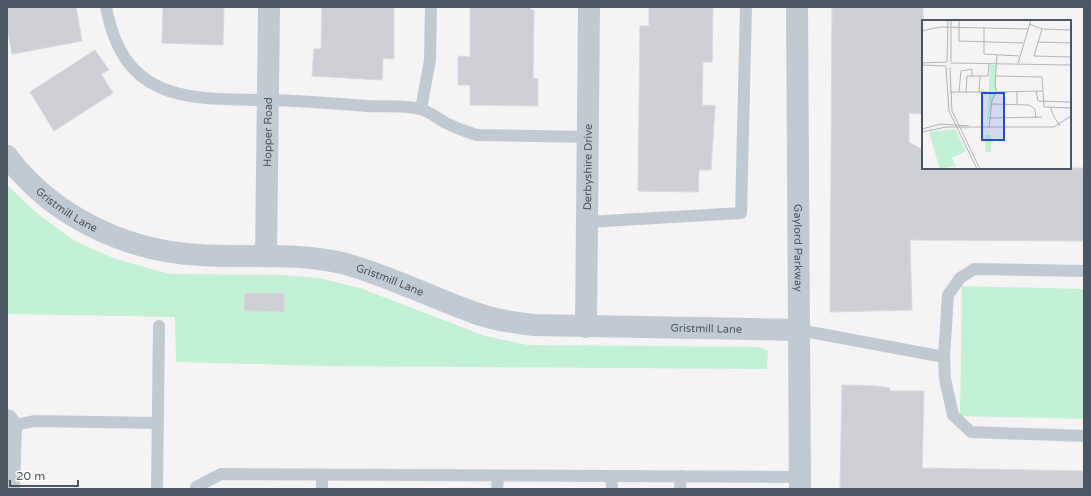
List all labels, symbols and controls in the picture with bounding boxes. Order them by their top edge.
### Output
inset map [922,20,1071,169]
street label: Hopper Road [261,97,274,167]
street label: Derbyshire Drive [581,124,594,210]
street label: Gristmill Lane [33,184,100,235]
street label: Gaylord Parkway [792,204,805,292]
street label: Gristmill Lane [354,261,426,298]
street label: Gristmill Lane [670,321,742,335]
scale bar [10,462,78,488]
text: 20 m [16,469,45,483]

